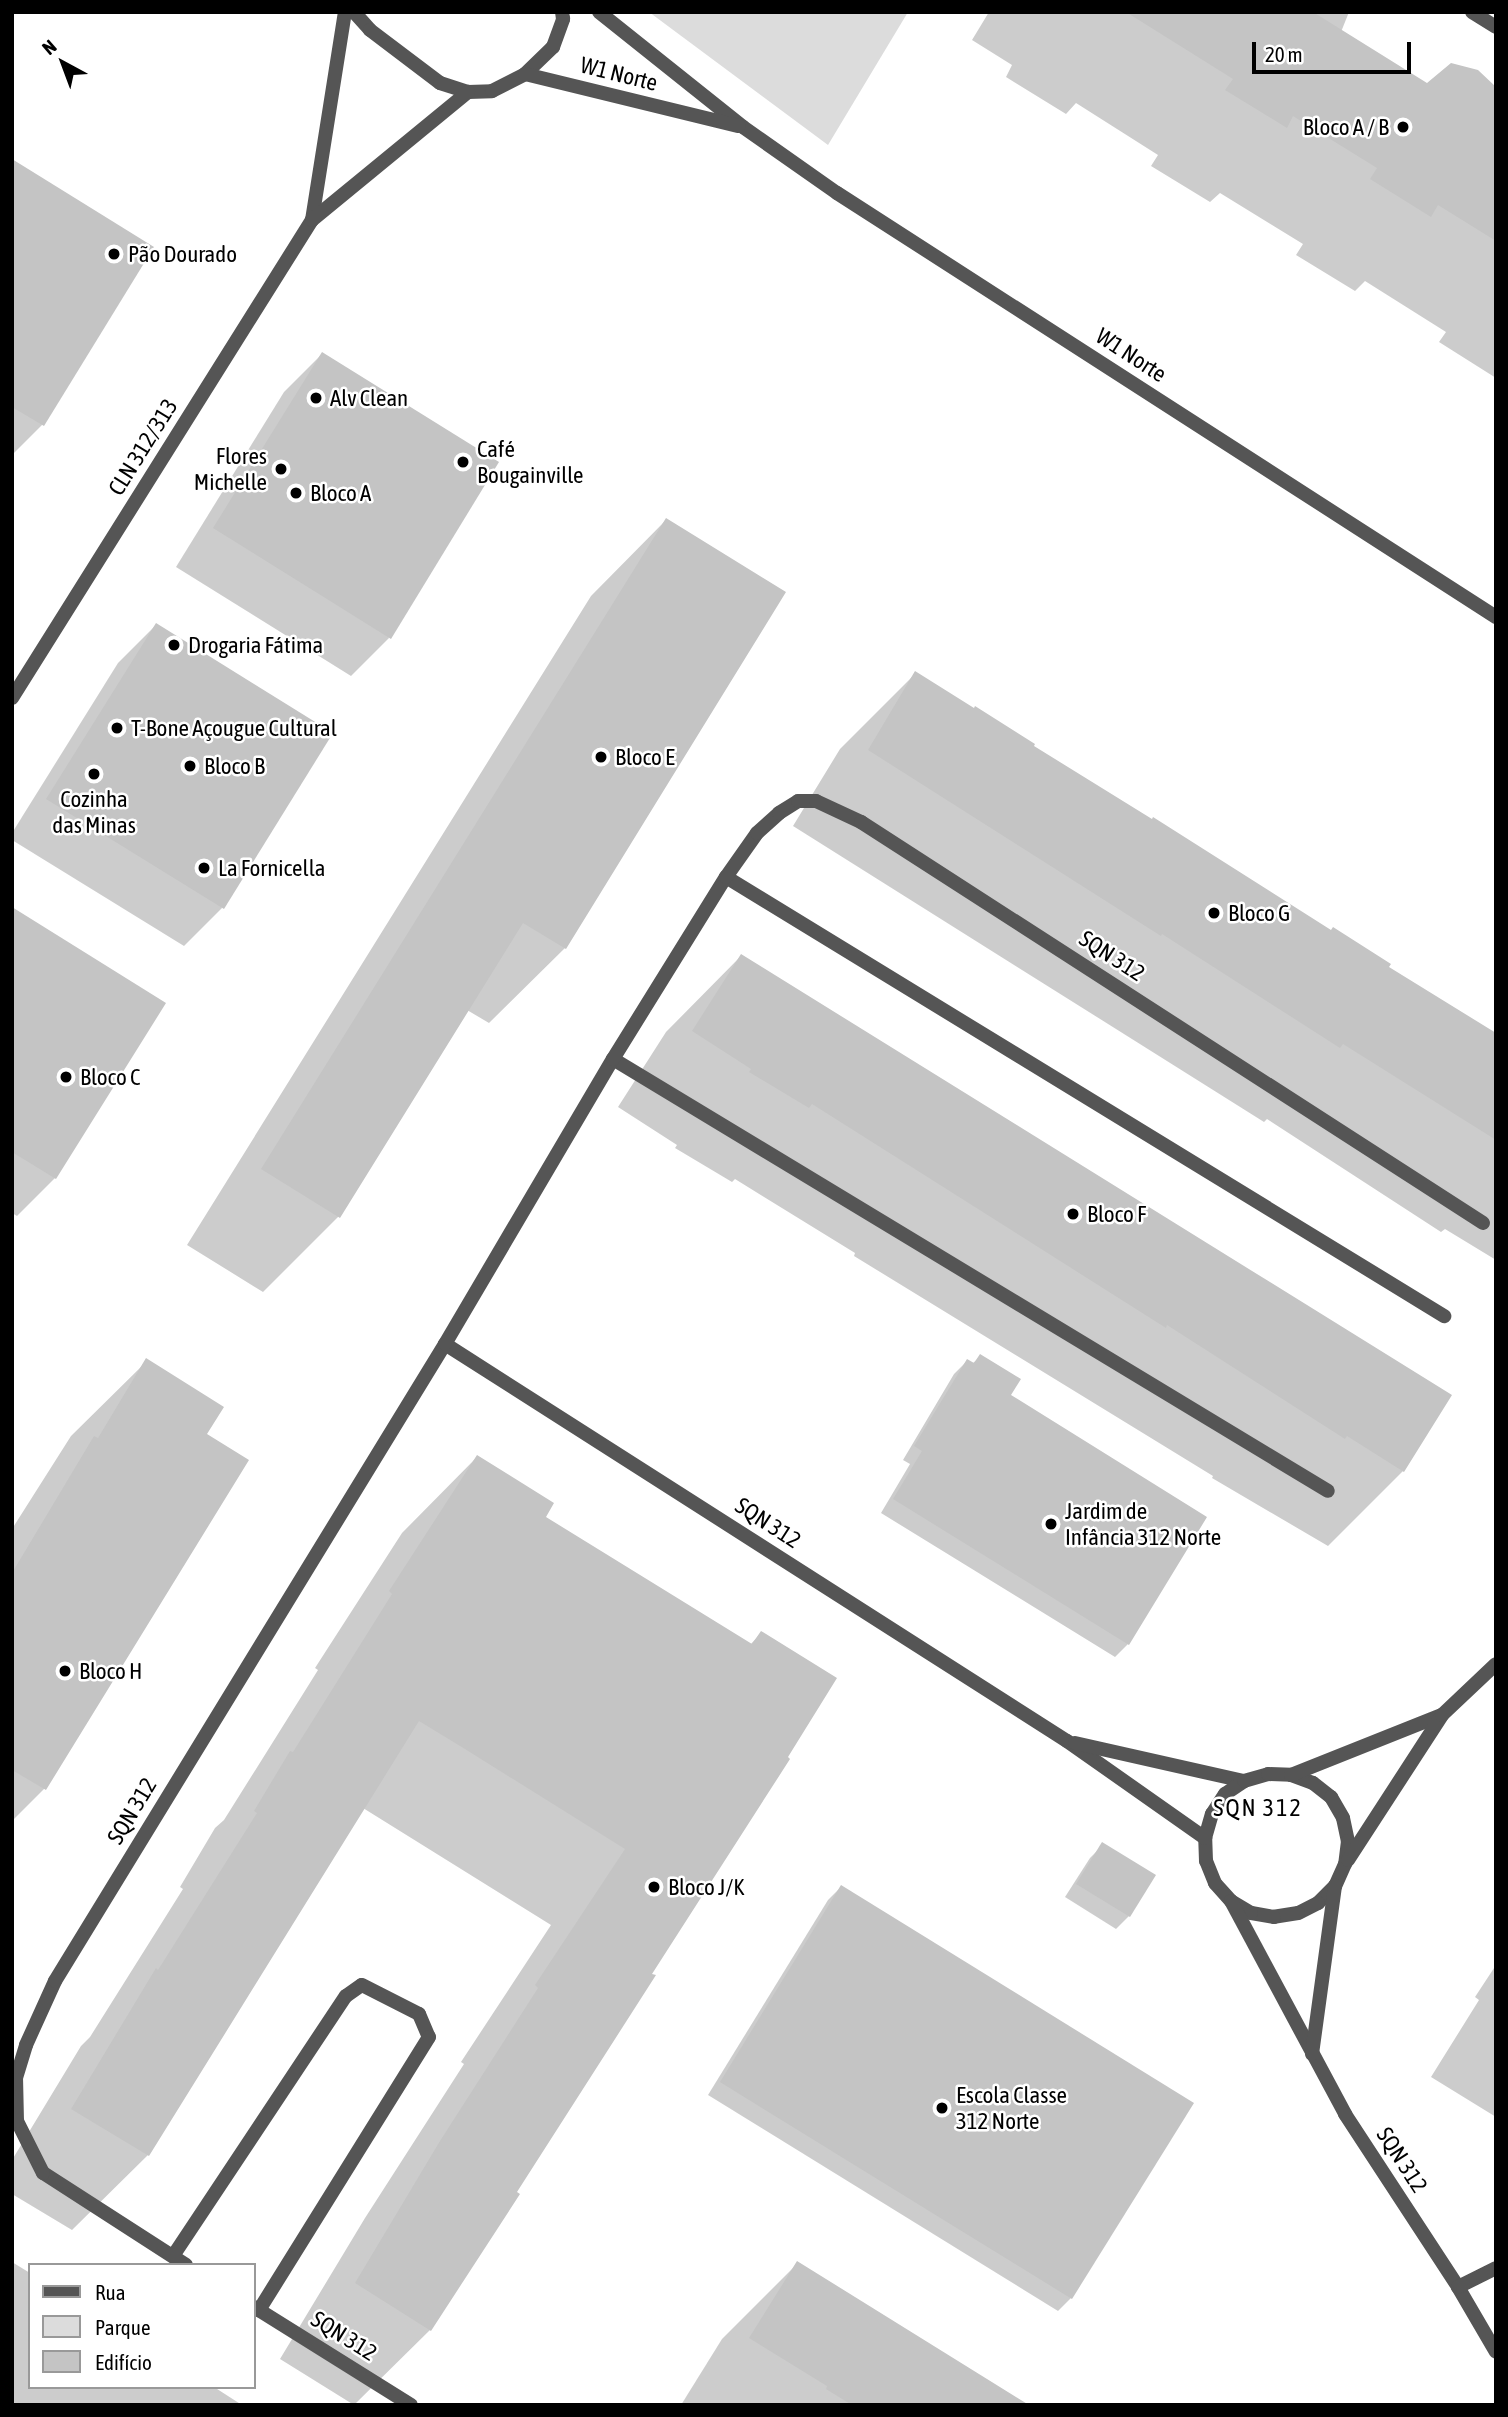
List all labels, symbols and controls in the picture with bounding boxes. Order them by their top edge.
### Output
north arrow [28,28,98,98]
scale bar [1256,28,1415,72]
text: N [38,35,61,59]
text: 20 m [1265,42,1303,66]
street label: W1 Norte [578,51,660,97]
place label: Bloco A / B [1303,113,1389,141]
marker: Bloco A / B [1395,119,1411,135]
place label: Pão Dourado [128,240,237,268]
marker: Pão Dourado [106,246,122,262]
street label: W1 Norte [1091,322,1171,388]
place label: Alv Clean [330,384,408,412]
marker: Alv Clean [308,390,324,406]
street label: CLN 312/313 [103,394,183,500]
place label: Café Bougainville [477,435,584,489]
place label: Flores Michelle [194,442,267,496]
marker: Café Bougainville [455,454,471,470]
marker: Flores Michelle [273,461,289,477]
place label: Bloco A [310,479,371,507]
marker: Bloco A [288,485,304,501]
place label: Drogaria Fátima [188,631,323,659]
marker: Drogaria Fátima [166,637,182,653]
place label: T-Bone Açougue Cultural [131,714,337,742]
marker: T-Bone Açougue Cultural [109,720,125,736]
place label: Bloco E [615,743,675,771]
marker: Bloco E [593,749,609,765]
place label: Bloco B [204,752,265,780]
marker: Bloco B [182,758,198,774]
marker: Cozinha das Minas [86,766,102,782]
place label: Cozinha das Minas [52,785,136,839]
place label: La Fornicella [218,854,325,882]
marker: La Fornicella [196,860,212,876]
place label: Bloco G [1228,899,1290,927]
marker: Bloco G [1206,905,1222,921]
street label: SQN 312 [1074,925,1150,987]
place label: Bloco C [80,1063,140,1091]
marker: Bloco C [58,1069,74,1085]
place label: Bloco F [1087,1200,1146,1228]
marker: Bloco F [1065,1206,1081,1222]
street label: SQN 312 [730,1492,806,1554]
place label: Jardim de Infância 312 Norte [1065,1497,1221,1551]
marker: Jardim de Infância 312 Norte [1043,1516,1059,1532]
place label: Bloco H [79,1657,142,1685]
marker: Bloco H [57,1663,73,1679]
street label: SQN 312 [102,1773,162,1849]
district label: SQN 312 [1214,1794,1302,1822]
place label: Bloco J/K [668,1873,744,1901]
marker: Bloco J/K [646,1879,662,1895]
place label: Escola Classe 312 Norte [956,2081,1067,2135]
marker: Escola Classe 312 Norte [934,2100,950,2116]
street label: SQN 312 [1371,2122,1433,2198]
legend [28,2263,256,2389]
text: Rua [95,2280,125,2304]
street label: SQN 312 [306,2305,382,2367]
text: Parque [95,2315,150,2339]
text: Edifício [95,2350,152,2374]

